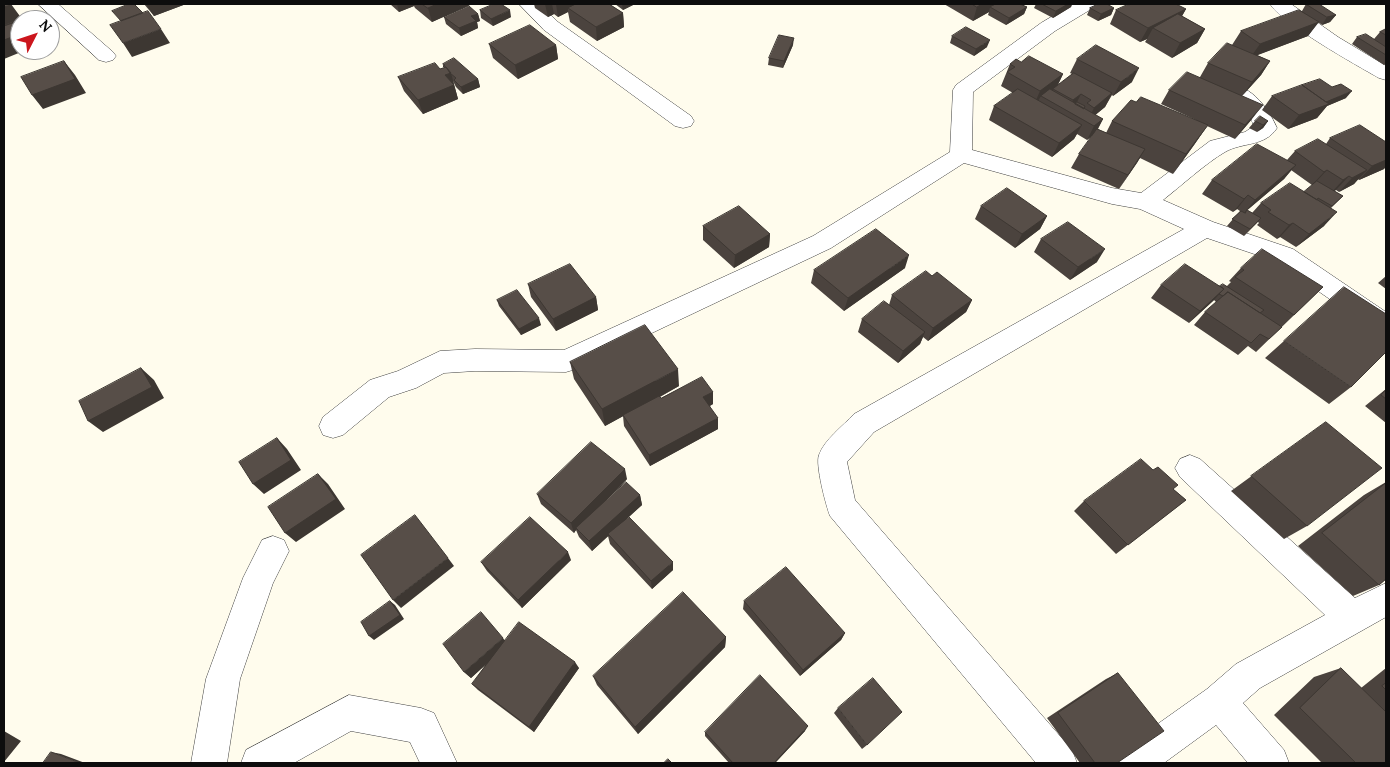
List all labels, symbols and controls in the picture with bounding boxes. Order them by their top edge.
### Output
north arrow [10,10,60,60]
text: N [35,16,56,36]

